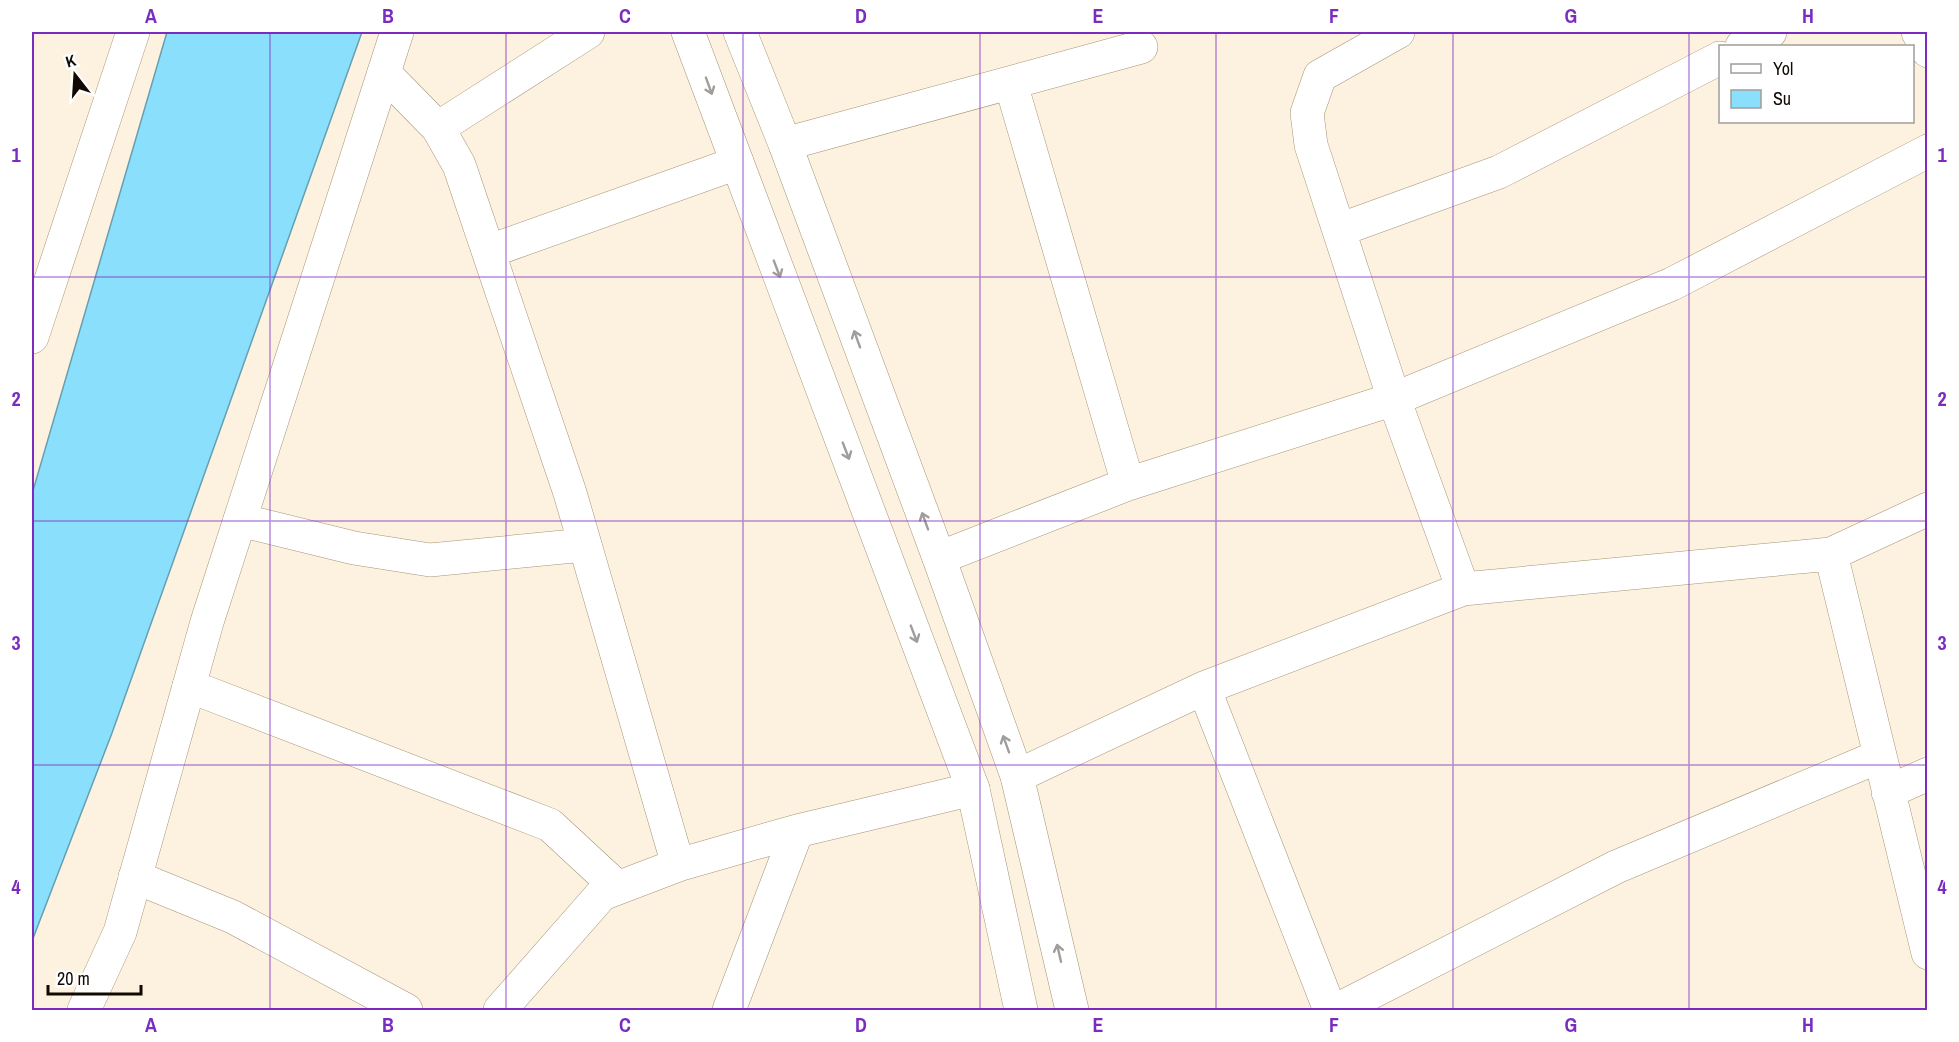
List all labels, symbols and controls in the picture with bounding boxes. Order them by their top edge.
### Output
text: A [145,2,157,29]
text: B [382,2,394,29]
text: C [619,2,631,29]
text: D [855,2,867,29]
text: E [1093,2,1104,29]
text: F [1329,2,1339,29]
text: G [1565,2,1577,29]
text: H [1802,2,1814,29]
north arrow [45,45,105,105]
legend [1719,45,1914,123]
text: K [63,49,79,73]
text: Yol [1773,56,1793,81]
one-way arrow [704,76,715,95]
text: Su [1773,86,1791,111]
text: 1 [11,141,21,168]
text: 1 [1937,141,1947,168]
one-way arrow [772,259,783,278]
one-way arrow [851,330,862,348]
text: 2 [11,385,21,412]
text: 2 [1937,385,1947,412]
one-way arrow [841,442,852,460]
one-way arrow [919,513,930,531]
one-way arrow [910,624,921,643]
text: 3 [11,629,21,656]
text: 3 [1937,629,1947,656]
one-way arrow [999,736,1010,754]
text: 4 [11,873,21,900]
text: 4 [1937,873,1947,900]
one-way arrow [1053,944,1065,963]
scale bar [48,958,141,996]
text: 20 m [57,966,90,991]
text: A [145,1011,157,1038]
text: B [382,1011,394,1038]
text: C [619,1011,631,1038]
text: D [855,1011,867,1038]
text: E [1093,1011,1104,1038]
text: F [1329,1011,1339,1038]
text: G [1565,1011,1577,1038]
text: H [1802,1011,1814,1038]

